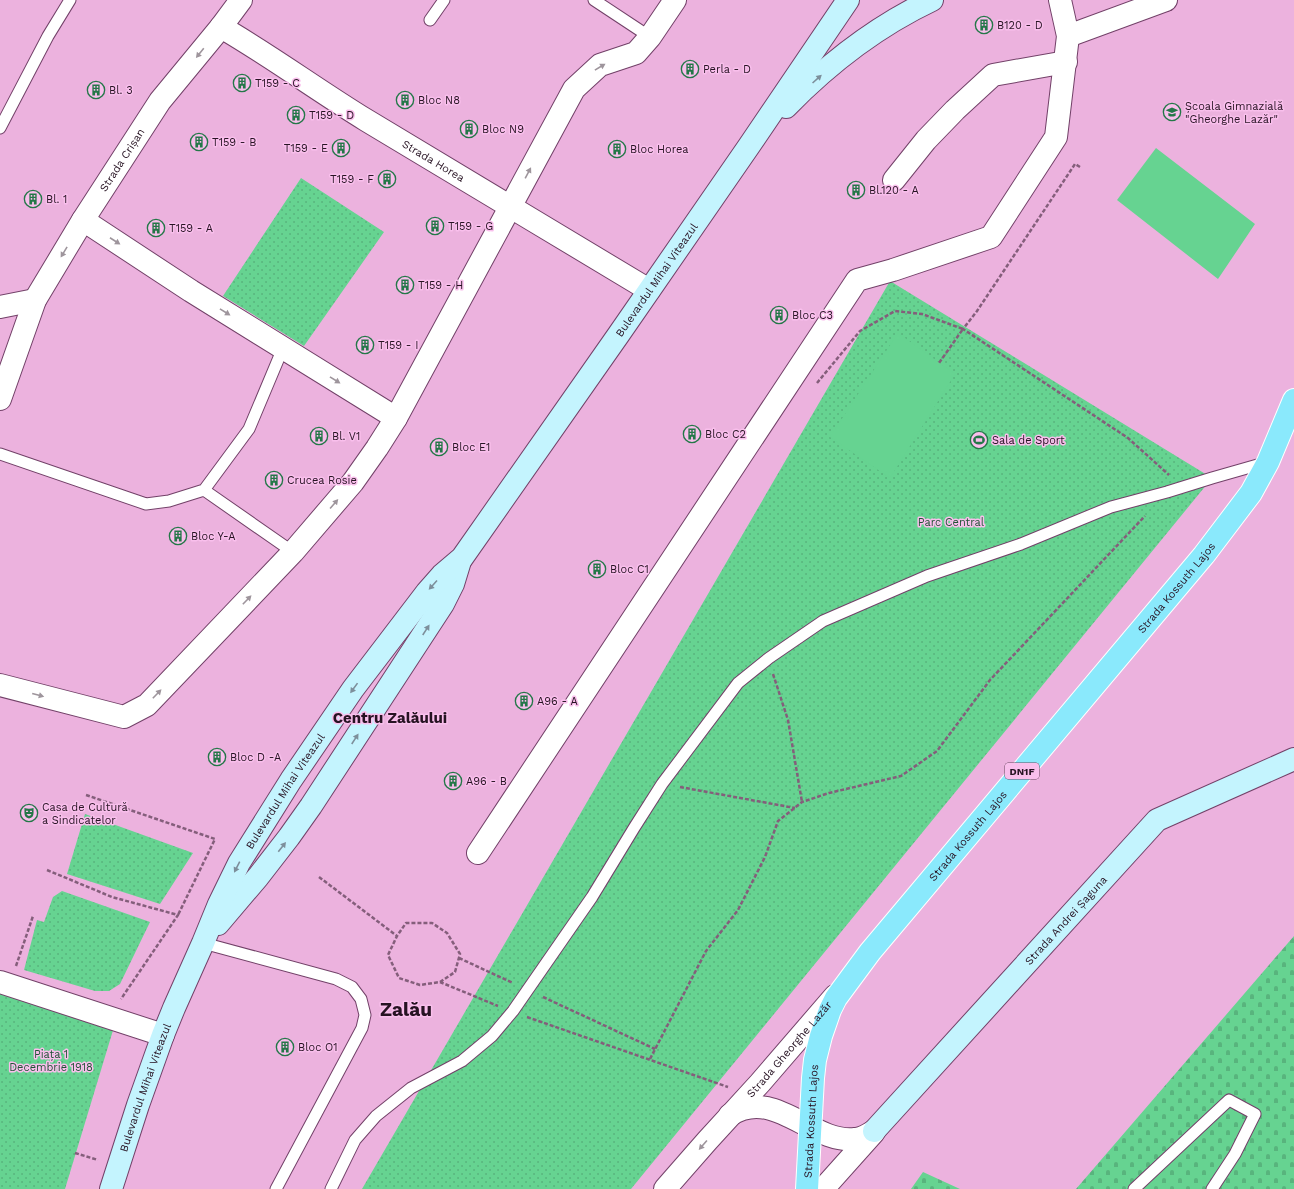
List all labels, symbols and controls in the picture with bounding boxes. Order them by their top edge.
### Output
building icon: B120 - D [974,15,994,35]
place label: B120 - D [997,19,1043,32]
one-way arrow [195,47,204,58]
building icon: Perla - D [680,59,700,79]
one-way arrow [595,63,605,71]
place label: Perla - D [703,63,751,76]
building icon: T159 - C [232,73,252,93]
one-way arrow [811,74,822,83]
place label: T159 - C [255,77,300,90]
building icon: Bl. 3 [86,80,106,100]
place label: Bl. 3 [109,84,133,97]
building icon: Bloc N8 [395,90,415,110]
place label: Bloc N8 [418,94,460,107]
place label: Școala Gimnazială "Gheorghe Lazăr" [1185,100,1283,126]
school or university icon: Școala Gimnazială "Gheorghe Lazăr" [1162,102,1182,122]
building icon: T159 - D [286,105,306,125]
place label: T159 - D [309,109,354,122]
building icon: Bloc N9 [459,119,479,139]
place label: Bloc N9 [482,123,524,136]
street label: Strada Crișan [97,126,148,194]
building icon: T159 - B [189,132,209,152]
place label: T159 - B [212,136,256,149]
street label: Strada Horea [400,137,467,185]
building icon: T159 - E [331,138,351,158]
building icon: Bloc Horea [607,139,627,159]
place label: T159 - E [284,142,328,155]
place label: Bloc Horea [630,143,689,156]
one-way arrow [525,167,531,179]
building icon: T159 - F [377,169,397,189]
place label: T159 - F [330,173,374,186]
building icon: Bl.120 - A [846,180,866,200]
place label: Bl.120 - A [869,184,919,197]
building icon: Bl. 1 [23,189,43,209]
place label: Bl. 1 [46,193,67,206]
building icon: T159 - G [425,216,445,236]
building icon: T159 - A [146,218,166,238]
place label: T159 - G [448,220,493,233]
street label: Bulevardul Mihai Viteazul [613,220,701,339]
place label: T159 - A [169,222,213,235]
one-way arrow [110,237,121,245]
one-way arrow [60,246,67,258]
building icon: T159 - H [395,275,415,295]
place label: T159 - H [418,279,463,292]
building icon: Bloc C3 [769,305,789,325]
one-way arrow [219,308,231,315]
place label: Bloc C3 [792,309,833,322]
building icon: T159 - I [355,335,375,355]
place label: T159 - I [378,339,419,352]
one-way arrow [329,377,341,384]
building icon: Bloc C2 [682,424,702,444]
building icon: Bl. V1 [309,426,329,446]
place label: Bloc C2 [705,428,746,441]
place label: Bl. V1 [332,430,360,443]
sports icon: Sala de Sport [969,430,989,450]
place label: Sala de Sport [992,434,1065,447]
building icon: Bloc E1 [429,437,449,457]
place label: Bloc E1 [452,441,490,454]
building icon: Crucea Rosie [264,470,284,490]
place label: Crucea Rosie [287,474,357,487]
one-way arrow [330,499,339,509]
park label: Parc Central [918,516,985,529]
building icon: Bloc Y-A [168,526,188,546]
place label: Bloc Y-A [191,530,236,543]
street label: Strada Kossuth Lajos [1135,540,1218,636]
building icon: Bloc C1 [587,559,607,579]
place label: Bloc C1 [610,563,649,576]
one-way arrow [429,580,438,590]
one-way arrow [242,595,252,605]
one-way arrow [422,625,430,635]
one-way arrow [350,682,358,693]
one-way arrow [152,689,162,699]
building icon: A96 - A [514,691,534,711]
one-way arrow [31,692,44,698]
place label: A96 - A [537,695,578,708]
district label: Centru Zalăului [333,709,447,727]
street label: Bulevardul Mihai Viteazul [243,731,328,852]
one-way arrow [351,733,358,745]
building icon: Bloc D -A [207,747,227,767]
place label: Bloc D -A [230,751,281,764]
road number: DN1F [1005,763,1039,779]
building icon: A96 - B [443,771,463,791]
place label: A96 - B [466,775,507,788]
street label: Strada Kossuth Lajos [926,788,1010,884]
place label: Casa de Cultură a Sindicatelor [42,801,128,827]
theatre icon: Casa de Cultură a Sindicatelor [19,803,39,823]
one-way arrow [277,841,286,852]
one-way arrow [234,861,240,873]
street label: Strada Andrei Șaguna [1022,873,1110,968]
district label: Zalău [380,998,432,1021]
street label: Strada Gheorghe Lazăr [744,998,835,1100]
street label: Bulevardul Mihai Viteazul [117,1021,174,1154]
building icon: Bloc O1 [275,1037,295,1057]
place label: Bloc O1 [298,1041,338,1054]
park label: Piața 1 Decembrie 1918 [9,1048,93,1074]
street label: Strada Kossuth Lajos [802,1063,822,1178]
one-way arrow [698,1140,707,1151]

